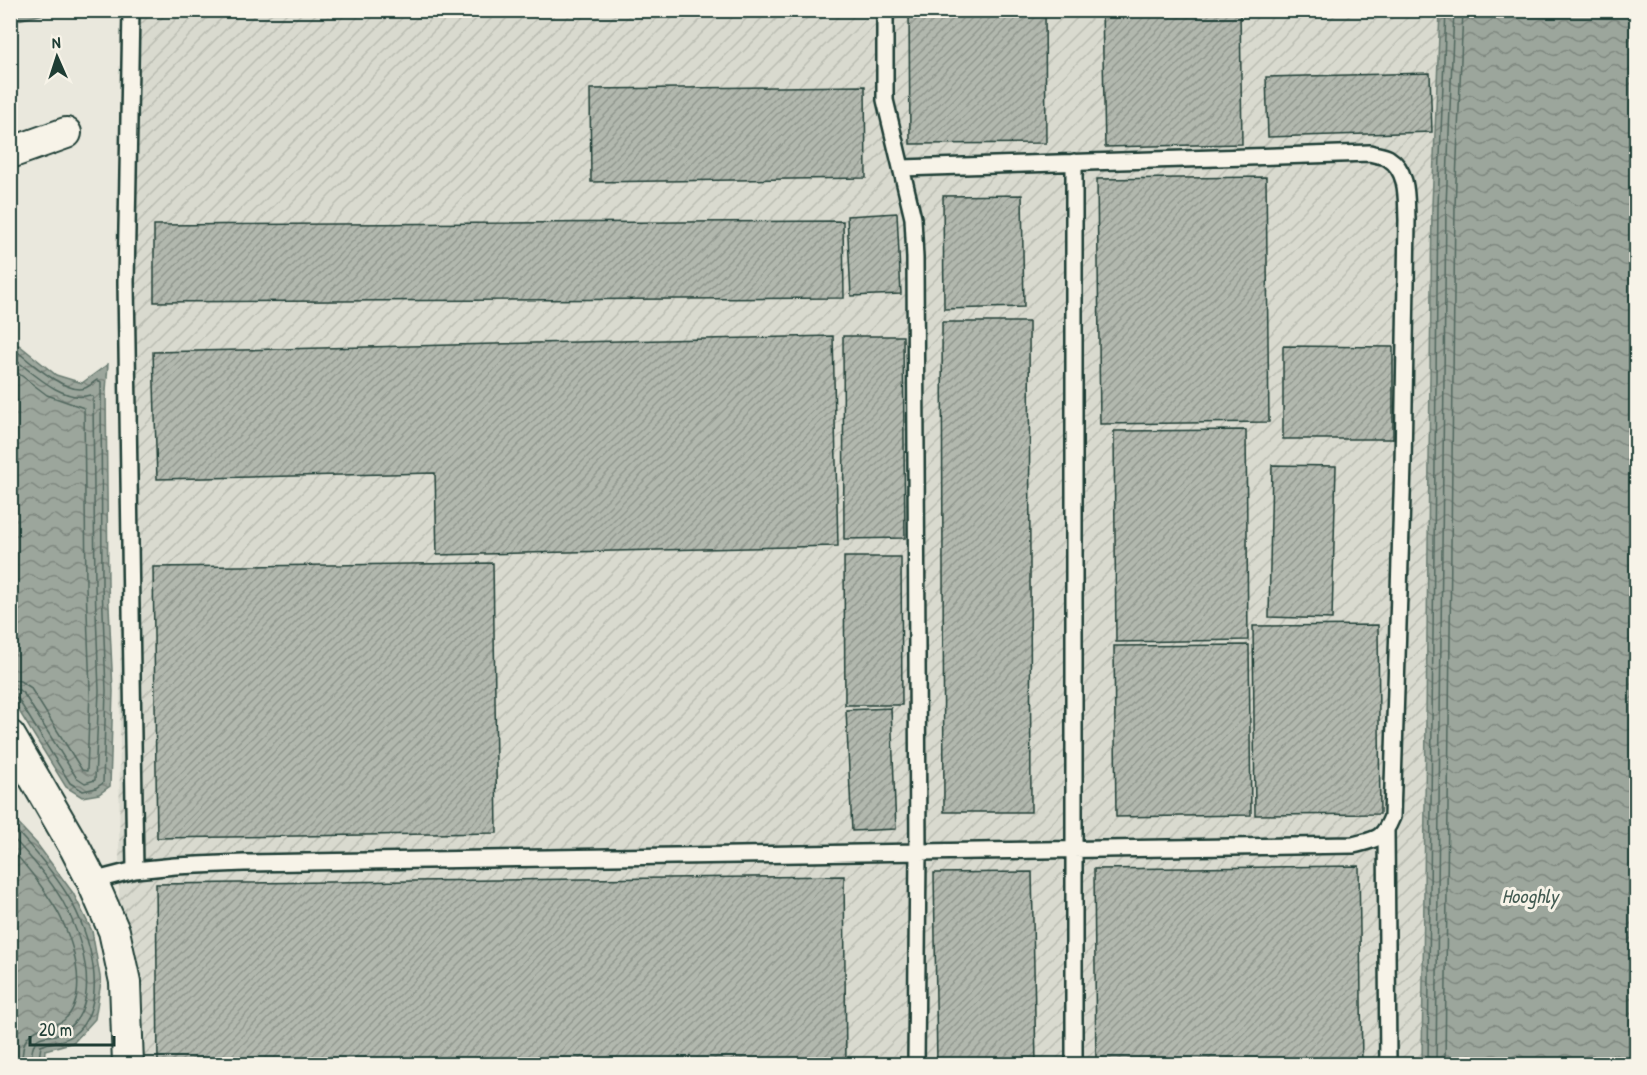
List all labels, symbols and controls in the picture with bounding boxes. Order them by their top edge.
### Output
north arrow [27,27,87,87]
text: N [51,31,62,53]
water label: Hooghly [1502,882,1561,910]
scale bar [30,1009,114,1047]
text: 20 m [39,1017,72,1042]

